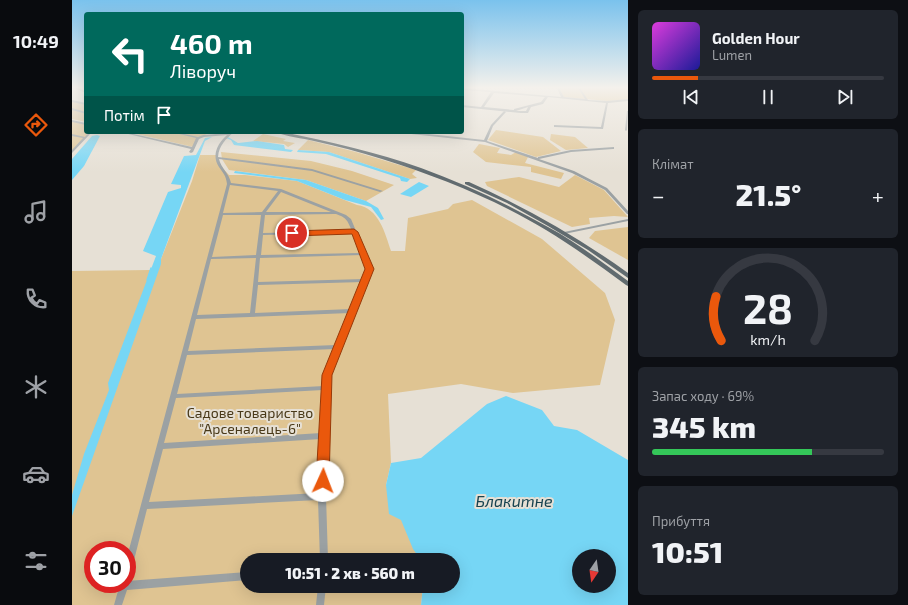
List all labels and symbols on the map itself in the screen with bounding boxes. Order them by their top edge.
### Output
pin [275,216,309,250]
park label: Садове товариство "Арсеналець-6" [187,404,313,437]
position arrow [302,460,344,502]
water label: Блакитне [475,491,553,510]
speed limit sign: 30 [84,541,136,593]
north arrow [572,549,616,593]

